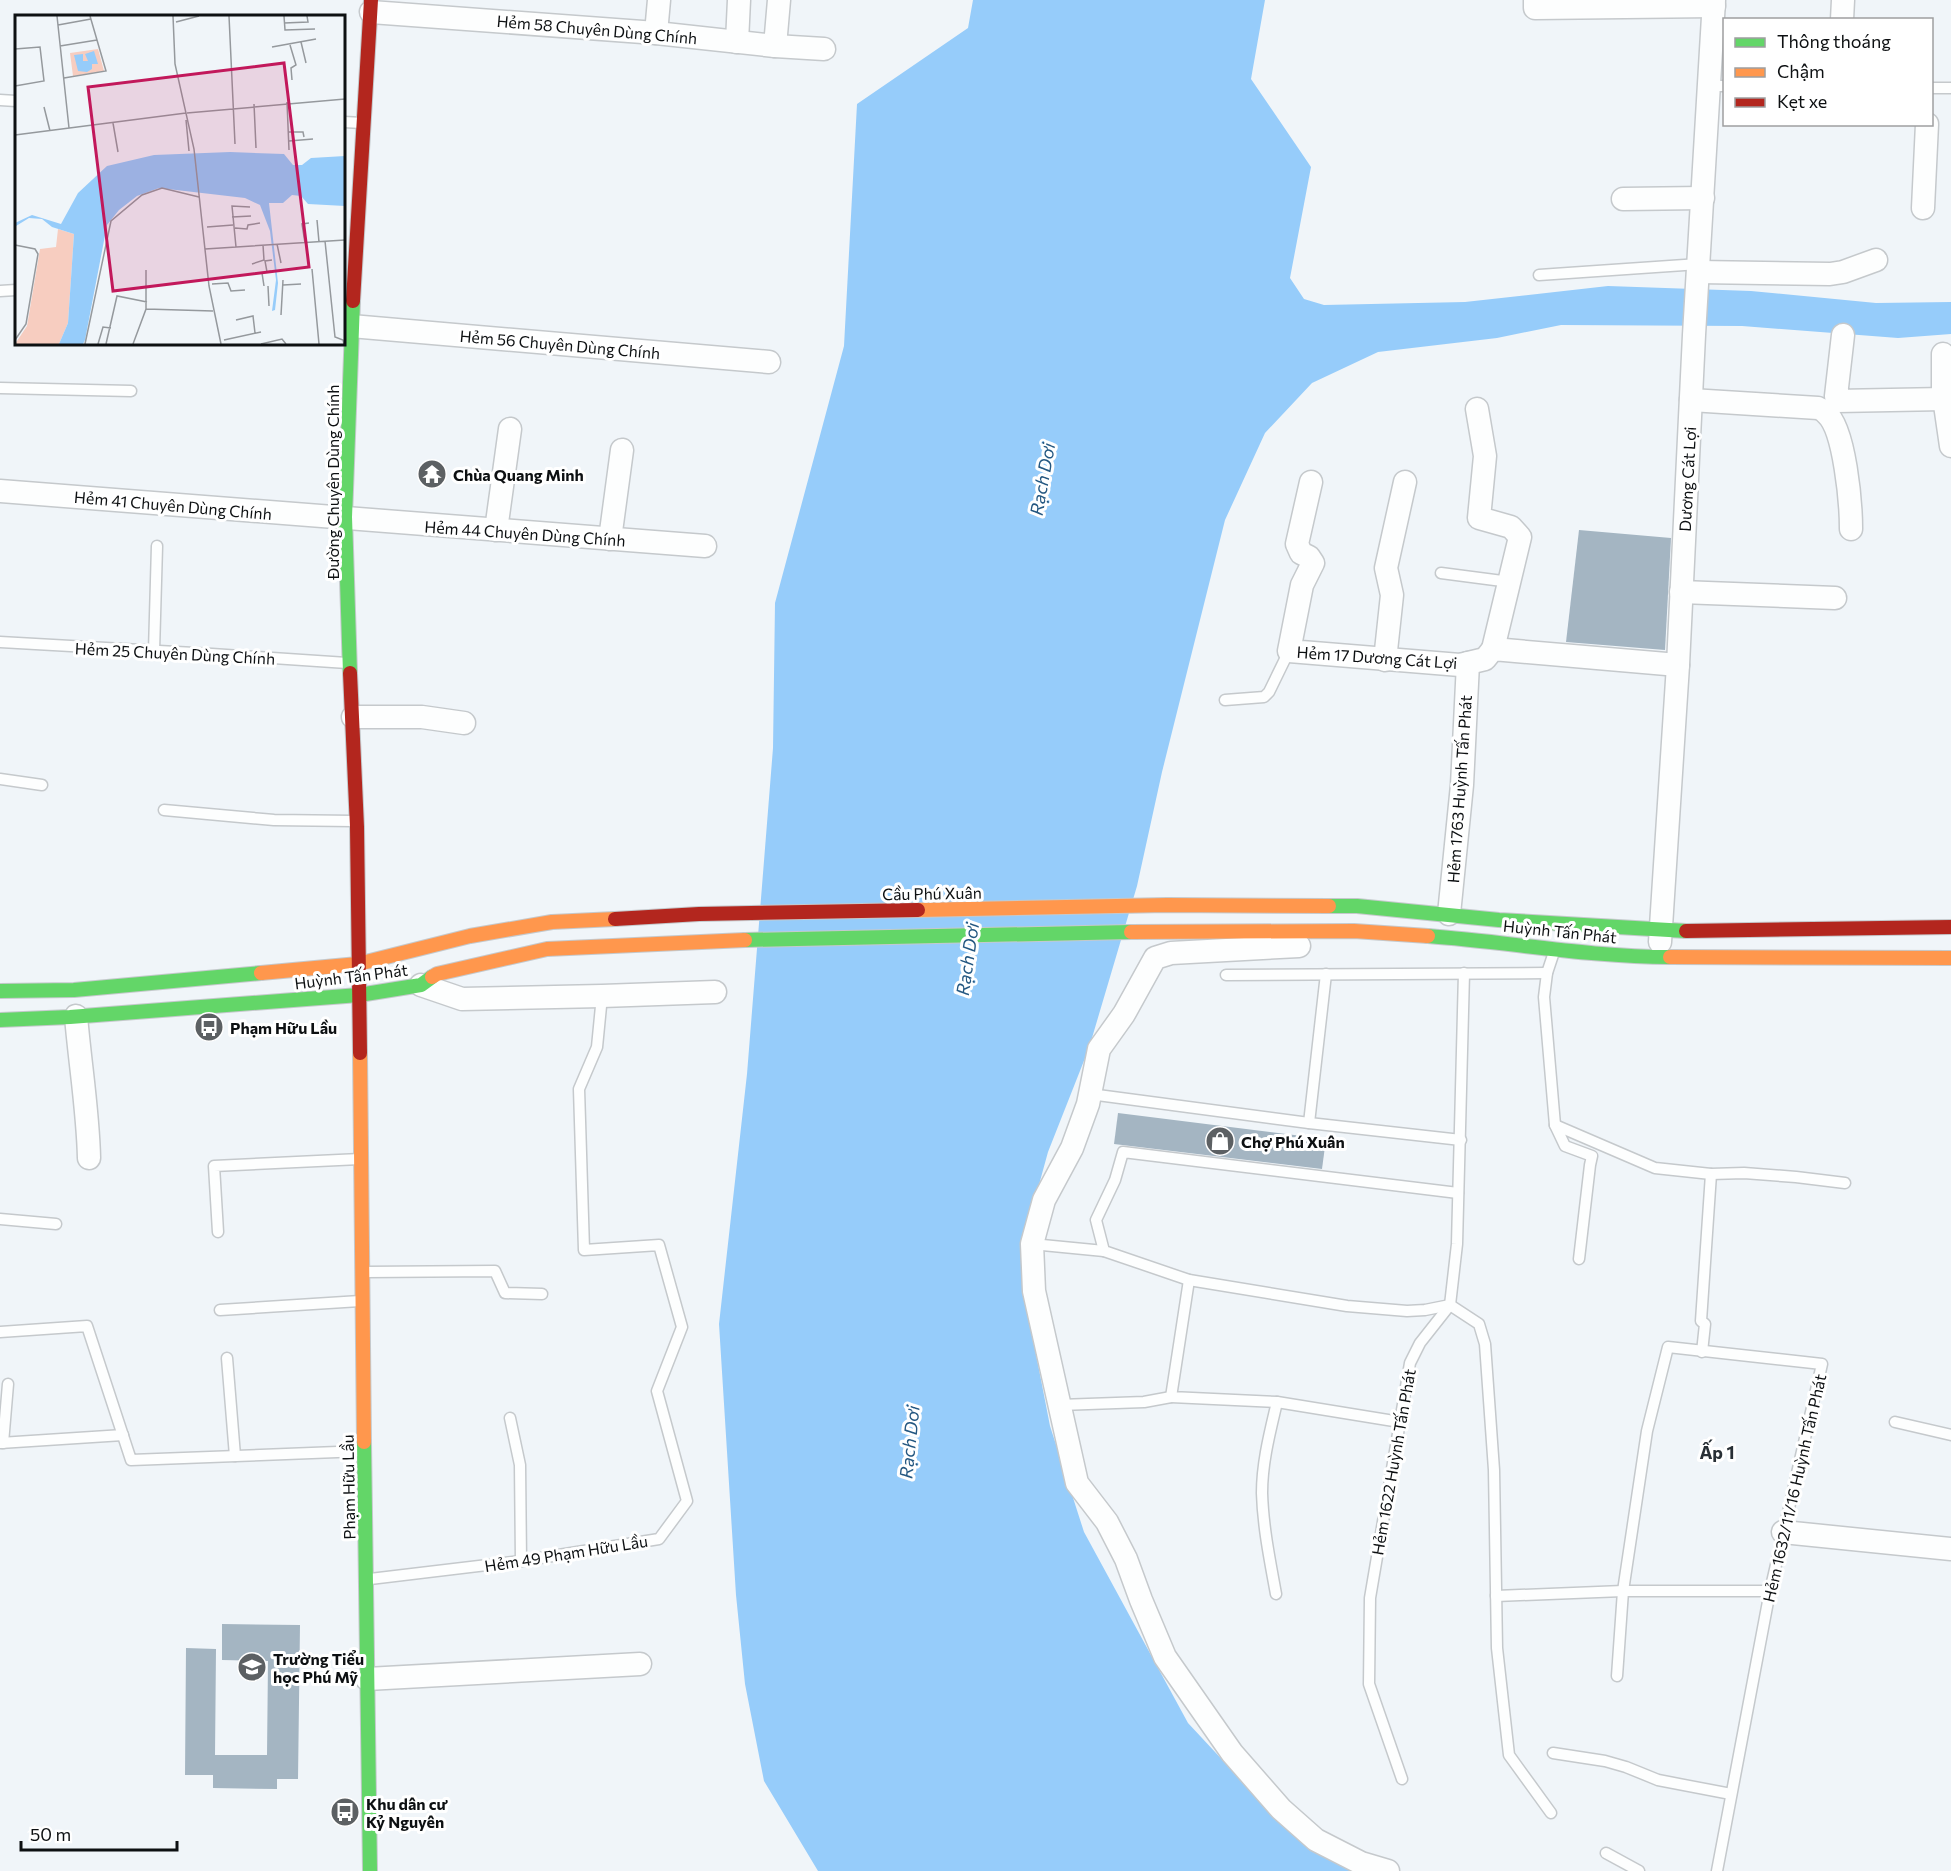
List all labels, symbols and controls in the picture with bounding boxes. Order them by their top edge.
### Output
street label: Hẻm 58 Chuyên Dùng Chính [496,11,698,47]
inset map [15,15,345,345]
legend [1723,18,1933,126]
text: Thông thoáng [1777,30,1891,52]
text: Chậm [1777,60,1825,82]
text: Kẹt xe [1777,90,1827,112]
street label: Hẻm 56 Chuyên Dùng Chính [459,326,661,362]
street label: Đường Chuyên Dùng Chính [323,385,342,580]
street label: Dương Cát Lợi [1675,426,1699,532]
water label: Rạch Dơi [1025,440,1059,517]
temple icon: Chùa Quang Minh [416,458,448,490]
place label: Chùa Quang Minh [453,465,584,484]
street label: Hẻm 41 Chuyên Dùng Chính [73,487,273,523]
street label: Hẻm 44 Chuyên Dùng Chính [424,516,626,550]
street label: Hẻm 25 Chuyên Dùng Chính [74,638,276,668]
street label: Hẻm 17 Dương Cát Lợi [1296,642,1458,672]
street label: Hẻm 1763 Huỳnh Tấn Phát [1443,694,1475,884]
street label: Cầu Phú Xuân [882,883,982,903]
street label: Huỳnh Tấn Phát [1502,916,1618,946]
water label: Rạch Dơi [951,920,983,997]
street label: Huỳnh Tấn Phát [293,960,409,992]
bus stop icon: Phạm Hữu Lầu [193,1011,225,1043]
place label: Phạm Hữu Lầu [230,1018,337,1038]
shop icon: Chợ Phú Xuân [1204,1125,1236,1157]
place label: Chợ Phú Xuân [1241,1132,1345,1152]
street label: Hẻm 1622 Huỳnh Tấn Phát [1367,1367,1419,1557]
street label: Hẻm 1632/11/16 Huỳnh Tấn Phát [1758,1372,1830,1604]
water label: Rạch Dơi [894,1403,924,1480]
street label: Phạm Hữu Lầu [338,1434,358,1540]
district label: Ấp 1 [1699,1439,1735,1463]
street label: Hẻm 49 Phạm Hữu Lầu [483,1531,649,1575]
place label: Trường Tiểu học Phú Mỹ [273,1649,364,1687]
school or university icon: Trường Tiểu học Phú Mỹ [236,1651,268,1683]
place label: Khu dân cư Kỷ Nguyên [366,1794,448,1831]
bus stop icon: Khu dân cư Kỷ Nguyên [329,1796,361,1828]
scale bar [21,1814,177,1852]
text: 50 m [30,1823,71,1845]

